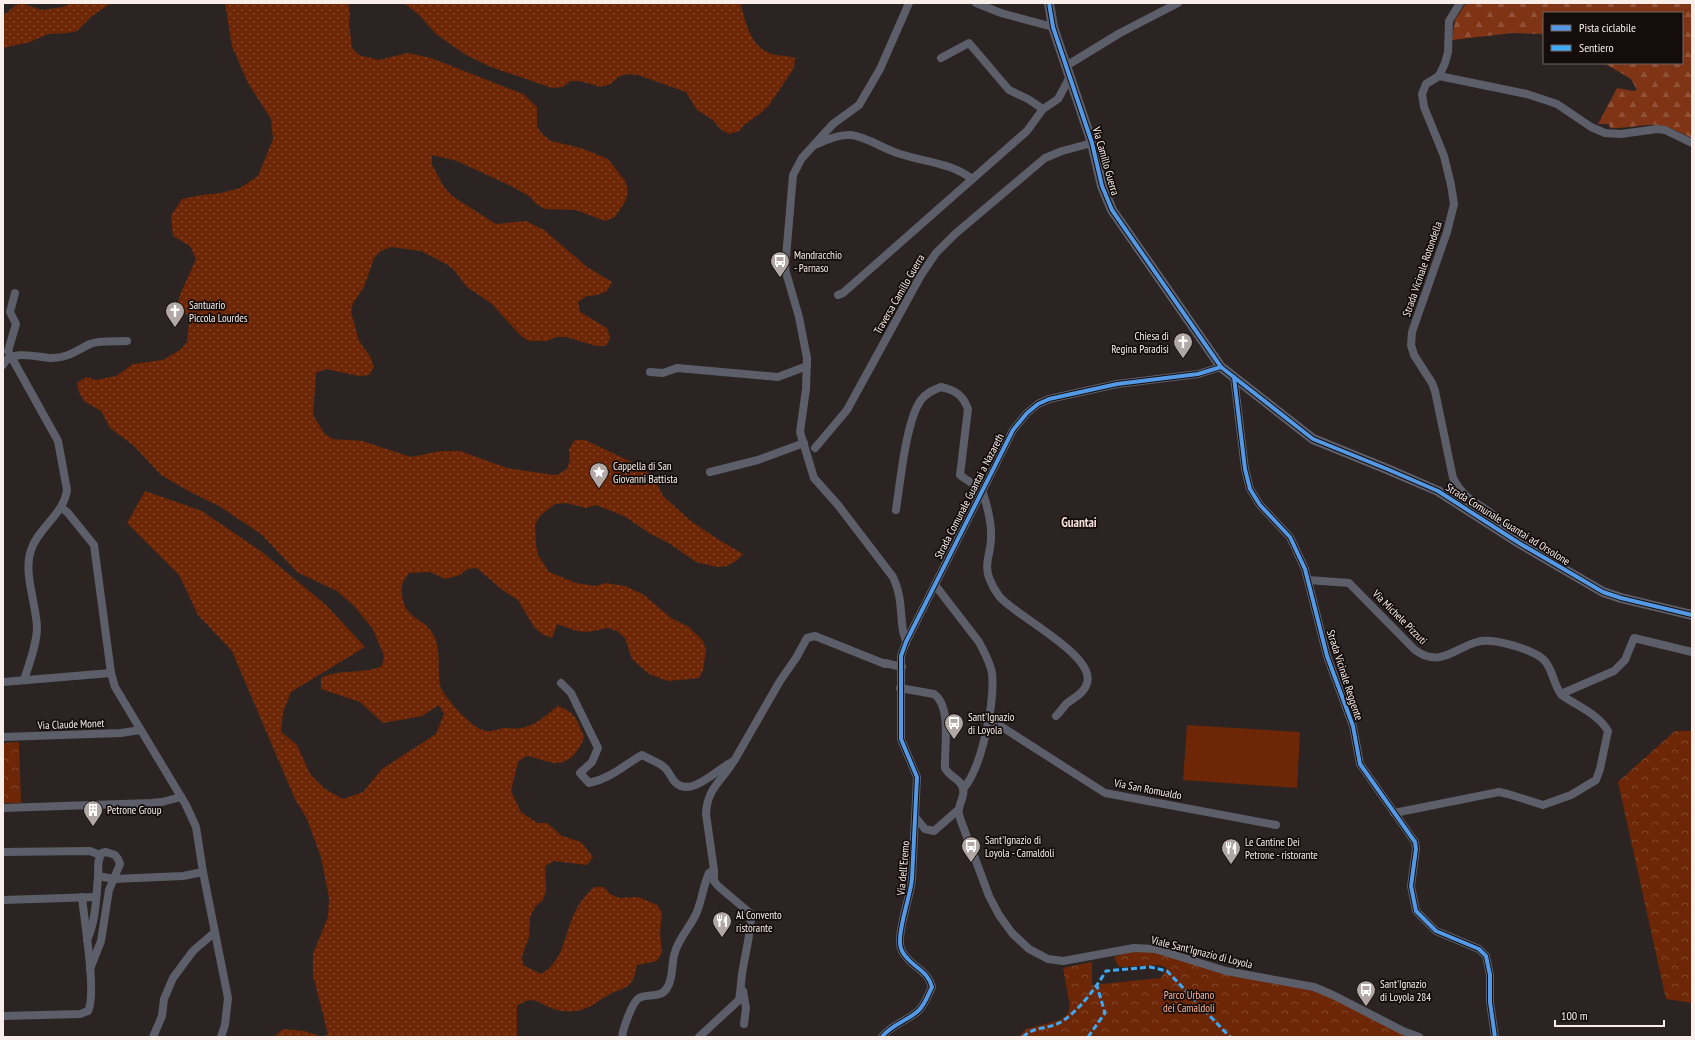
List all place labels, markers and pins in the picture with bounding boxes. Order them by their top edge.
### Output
place label: Mandracchio - Parnaso [794,248,842,275]
bus stop icon: Mandracchio - Parnaso [769,250,791,278]
place label: Santuario Piccola Lourdes [189,298,248,325]
church icon: Santuario Piccola Lourdes [164,300,186,328]
place label: Chiesa di Regina Paradisi [1111,329,1169,356]
church icon: Chiesa di Regina Paradisi [1172,331,1194,359]
place label: Cappella di San Giovanni Battista [613,459,678,486]
place icon: Cappella di San Giovanni Battista [588,461,610,489]
place label: Sant'Ignazio di Loyola [968,710,1015,737]
bus stop icon: Sant'Ignazio di Loyola [943,712,965,740]
building icon: Petrone Group [82,799,104,827]
place label: Petrone Group [107,803,162,817]
place label: Sant'Ignazio di Loyola - Camaldoli [985,833,1055,860]
bus stop icon: Sant'Ignazio di Loyola - Camaldoli [960,835,982,863]
place label: Le Cantine Dei Petrone - ristorante [1245,835,1318,862]
restaurant icon: Le Cantine Dei Petrone - ristorante [1220,837,1242,865]
place label: Al Convento ristorante [736,908,782,935]
restaurant icon: Al Convento ristorante [711,910,733,938]
place label: Sant'Ignazio di Loyola 284 [1380,977,1431,1004]
bus stop icon: Sant'Ignazio di Loyola 284 [1355,979,1377,1007]

